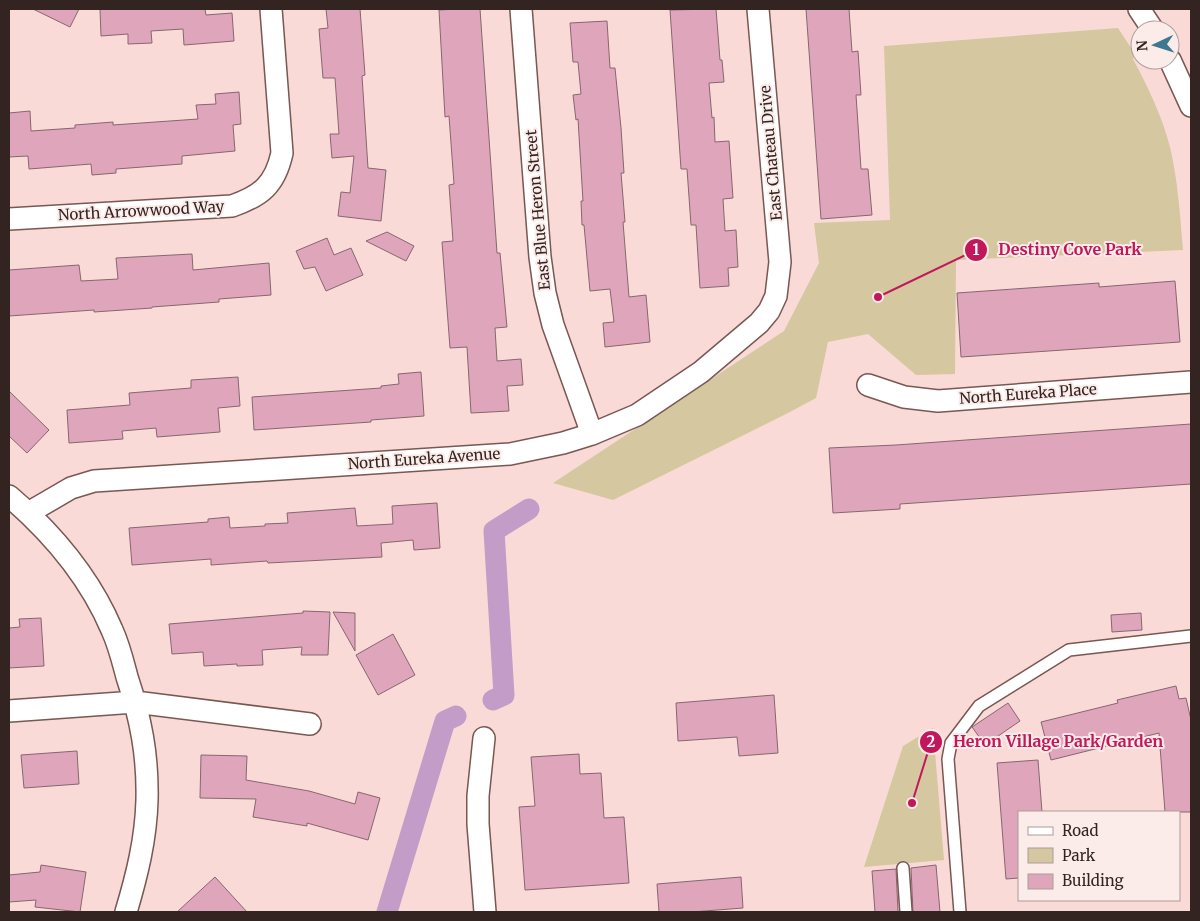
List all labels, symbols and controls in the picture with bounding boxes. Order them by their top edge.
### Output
north arrow [1130,20,1180,70]
text: N [1133,40,1151,52]
street label: East Chateau Drive [755,84,786,221]
street label: East Blue Heron Street [521,129,554,291]
street label: North Arrowwood Way [57,197,225,224]
callout: Destiny Cove Park [963,234,1152,265]
text: Destiny Cove Park [998,239,1142,259]
text: 1 [973,240,980,259]
street label: North Eureka Place [959,379,1097,408]
street label: North Eureka Avenue [347,444,501,473]
callout: Heron Village Park/Garden [918,726,1173,757]
text: Heron Village Park/Garden [953,731,1163,751]
text: 2 [927,732,936,751]
legend [1018,811,1180,901]
text: Road [1062,821,1098,840]
text: Park [1062,846,1096,865]
text: Building [1062,871,1124,890]

